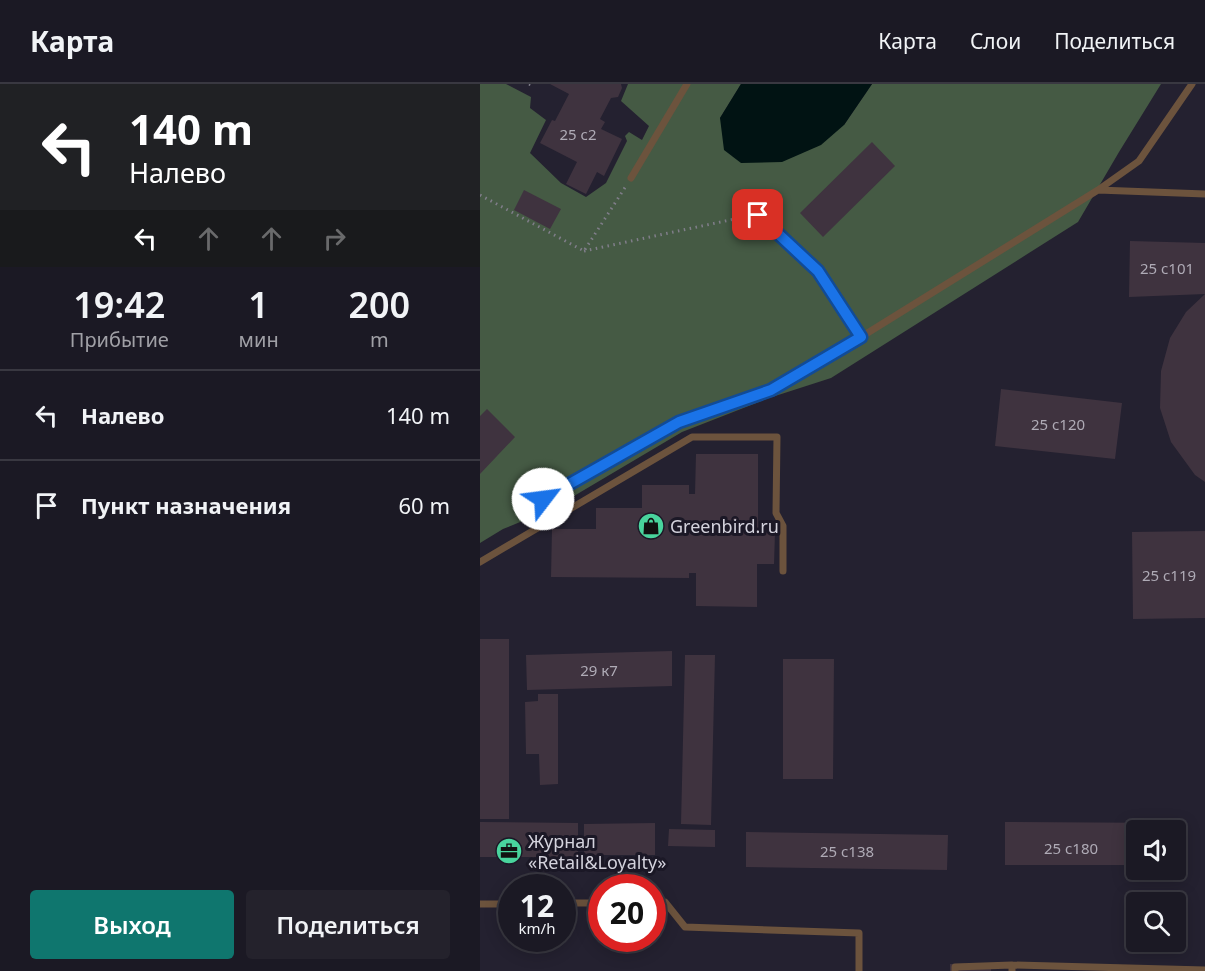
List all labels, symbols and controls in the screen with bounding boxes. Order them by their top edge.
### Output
text: Карта [30,22,114,60]
text: Карта [878,27,937,55]
text: Слои [970,27,1021,55]
text: Поделиться [1054,27,1175,55]
text: 140 m [129,100,253,157]
icon: left [30,108,108,186]
house number: 25 с2 [559,124,597,144]
text: Налево [129,154,226,191]
pin [732,189,783,240]
icon: arrive [741,198,774,231]
icon: left [129,222,162,255]
icon: ahead [192,222,225,255]
icon: ahead [255,222,288,255]
icon: right [318,222,351,255]
house number: 25 с101 [1140,258,1194,278]
text: 19:42 [73,280,165,329]
text: 1 [248,280,269,329]
text: 200 [348,280,410,329]
text: Прибытие [70,326,169,353]
text: мин [239,326,279,353]
text: m [370,326,389,353]
icon: left [30,399,63,432]
text: Налево [81,400,164,430]
text: 140 m [386,400,450,430]
house number: 25 с120 [1031,414,1085,434]
position arrow [511,467,575,531]
icon: arrive [30,489,63,522]
text: Пункт назначения [81,490,291,520]
text: 60 m [399,490,450,520]
shop icon: Greenbird.ru [636,511,666,541]
place label: Greenbird.ru [670,514,779,538]
house number: 25 с119 [1142,565,1196,585]
house number: 29 к7 [580,660,618,680]
map controls [1126,820,1186,952]
button: sound [1126,820,1186,880]
place label: Журнал «Retail&Loyalty» [528,829,666,874]
office icon: Журнал «Retail&Loyalty» [494,836,524,866]
house number: 25 с180 [1044,838,1098,858]
house number: 25 с138 [820,841,874,861]
speed limit sign: 20 [588,874,666,952]
text: 12 [520,885,554,926]
button: Выход [30,890,234,959]
button: Поделиться [246,890,450,959]
button: search [1126,892,1186,952]
text: km/h [519,918,555,938]

